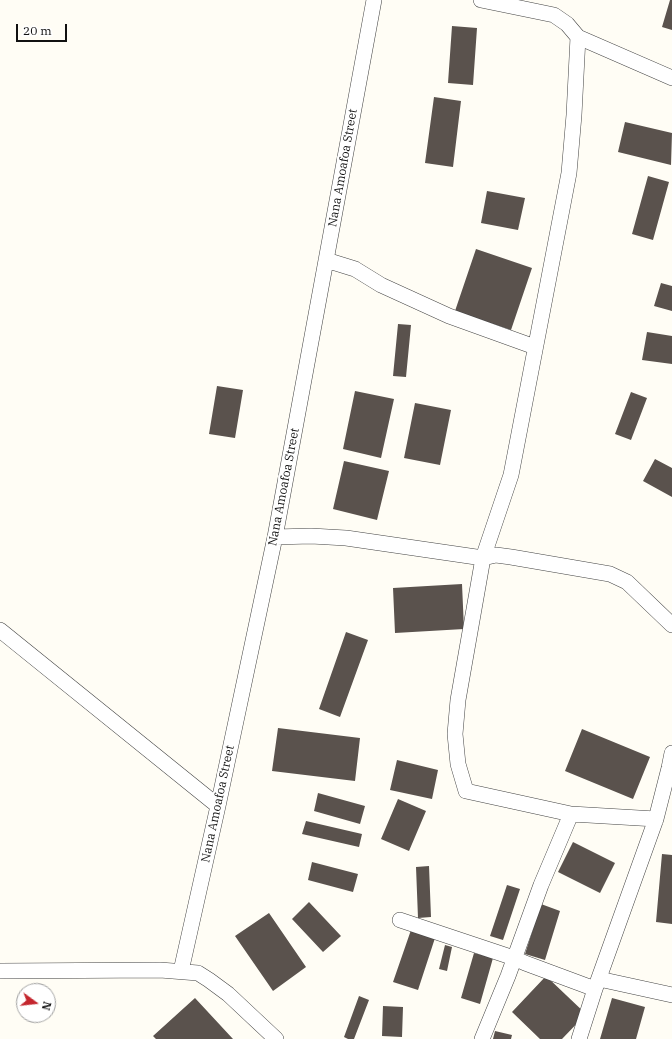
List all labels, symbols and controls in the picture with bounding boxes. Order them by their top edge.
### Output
scale bar [18,16,69,42]
text: 20 m [23,23,52,38]
street label: Nana Amoafoa Street [326,108,360,228]
street label: Nana Amoafoa Street [265,427,303,547]
street label: Nana Amoafoa Street [198,744,238,864]
north arrow [16,983,56,1023]
text: N [39,1000,55,1012]

